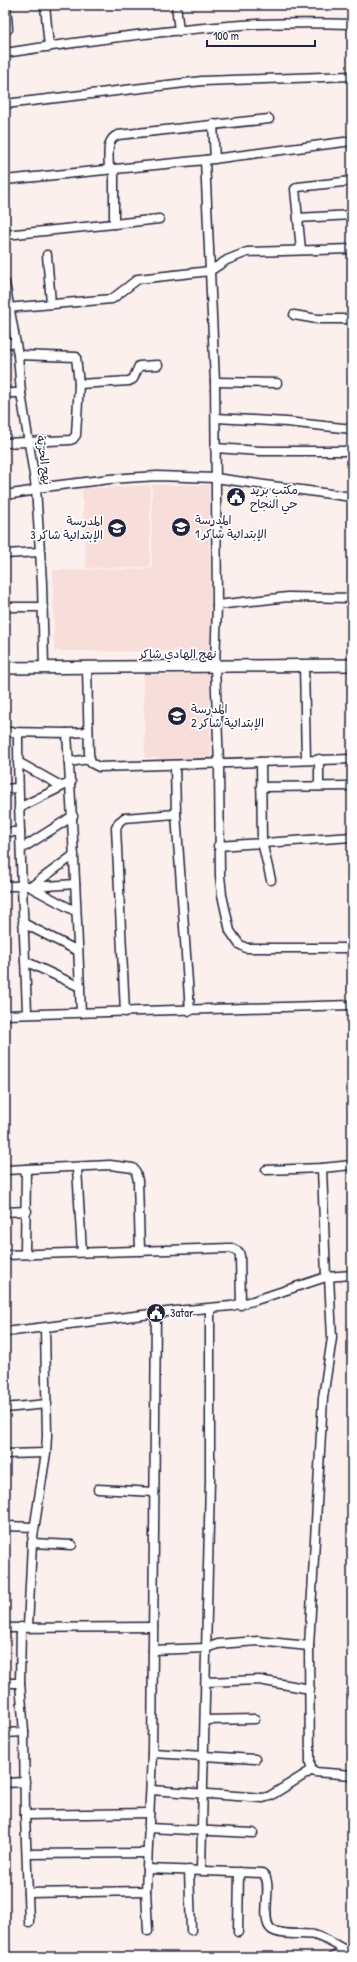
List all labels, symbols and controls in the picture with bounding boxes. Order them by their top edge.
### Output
scale bar [207,22,315,48]
text: 100 m [213,27,239,44]
street label: نهج الحرّيّة [32,434,56,486]
place label: مكتب بريد حي النجاح [250,481,298,515]
public building icon: مكتب بريد حي النجاح [225,486,247,508]
place label: المدرسة الإبتدائية شاكر 1 [195,511,267,542]
place label: المدرسة الإبتدائية شاكر 3 [30,512,103,543]
school or university icon: المدرسة الإبتدائية شاكر 1 [170,516,192,538]
school or university icon: المدرسة الإبتدائية شاكر 3 [106,517,128,539]
street label: نهج الهادي شاكر [138,645,217,663]
place label: المدرسة الإبتدائية شاكر 2 [191,700,264,731]
school or university icon: المدرسة الإبتدائية شاكر 2 [166,705,188,727]
public building icon: 3atar [145,1302,167,1324]
place label: 3atar [170,1304,194,1321]

